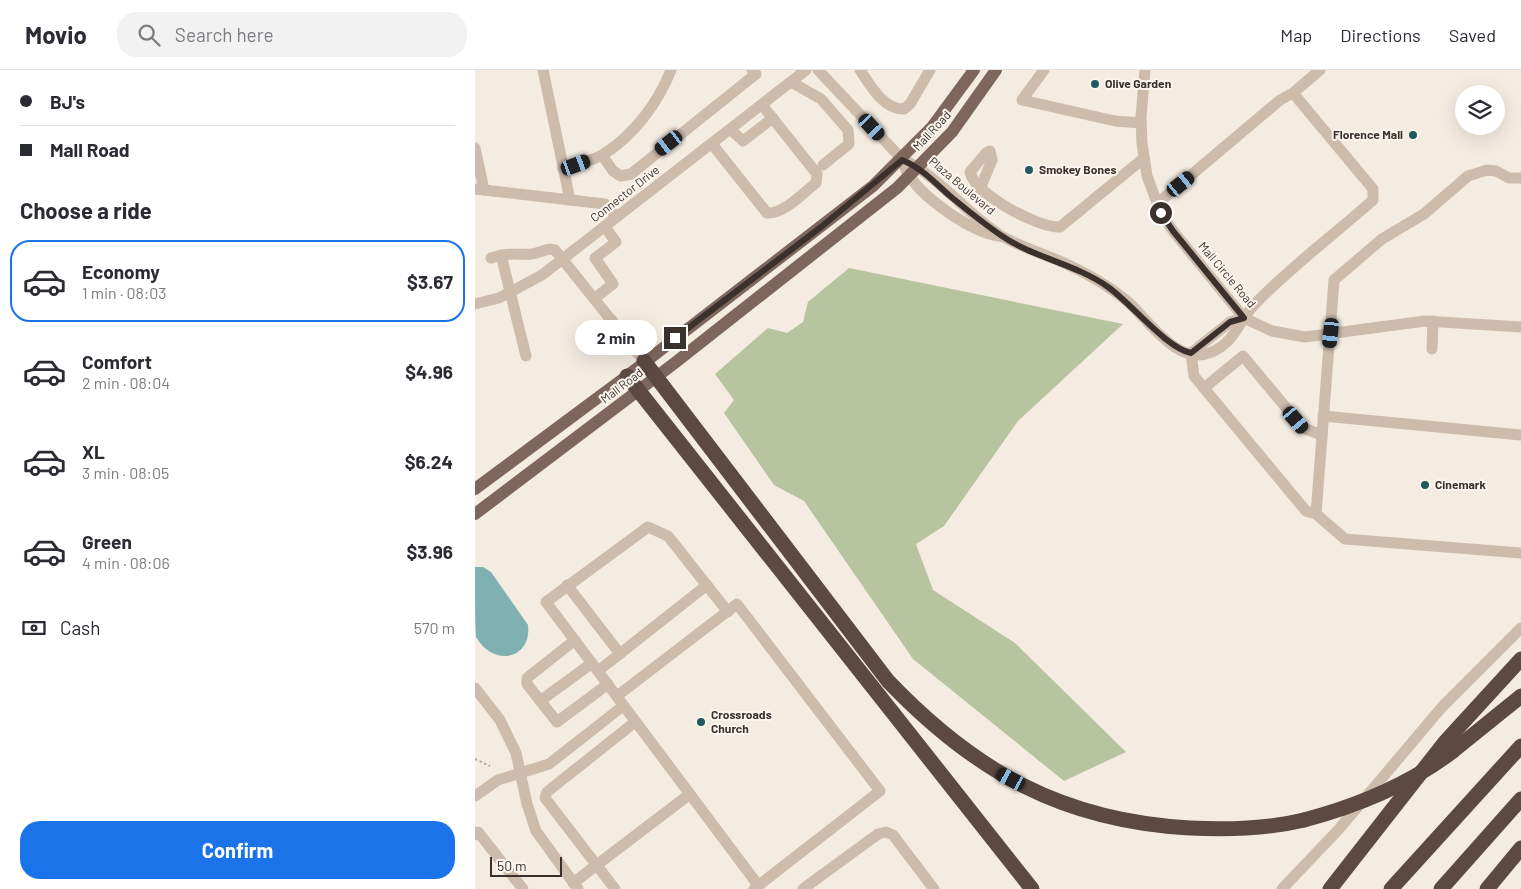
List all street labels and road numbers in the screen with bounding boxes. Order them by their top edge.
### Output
street label: Mall Road [909,108,953,153]
street label: Plaza Boulevard [927,154,999,217]
street label: Connector Drive [587,162,662,224]
street label: Mall Circle Road [1196,239,1259,310]
street label: Mall Road [598,365,645,406]

